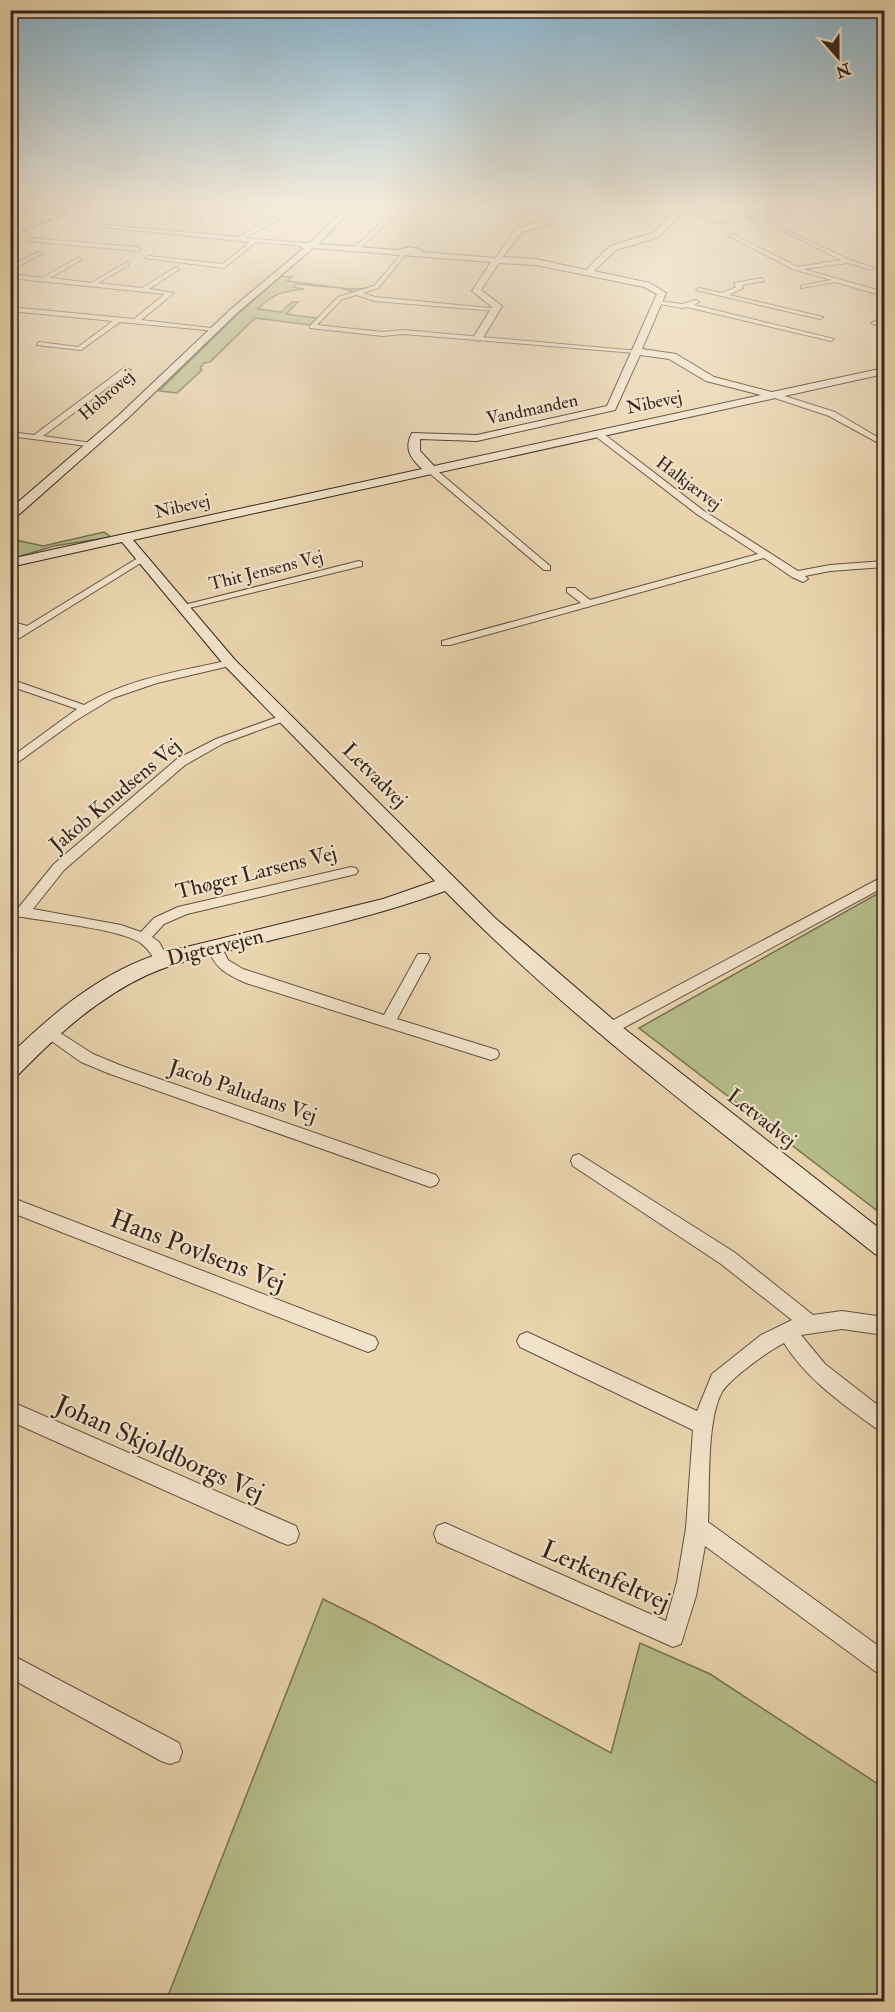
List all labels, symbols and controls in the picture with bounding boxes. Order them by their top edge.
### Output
north arrow [808,27,868,87]
text: N [832,58,854,82]
street label: Hobrovej [74,365,139,426]
street label: Nibevej [624,385,684,420]
street label: Vandmanden [484,389,580,430]
street label: Halkjærvej [651,451,726,516]
street label: Nibevej [152,489,212,524]
street label: Thit Jensens Vej [207,545,326,596]
street label: Jakob Knudsens Vej [43,733,186,859]
street label: Letvadvej [336,737,413,814]
street label: Thøger Larsens Vej [173,839,339,906]
street label: Digtervejen [164,922,266,973]
street label: Jacob Paludans Vej [164,1053,320,1129]
street label: Letvadvej [721,1083,802,1154]
street label: Hans Povlsens Vej [106,1203,290,1299]
street label: Johan Skjoldborgs Vej [49,1388,269,1509]
street label: Lerkenfeltvej [536,1533,675,1619]

